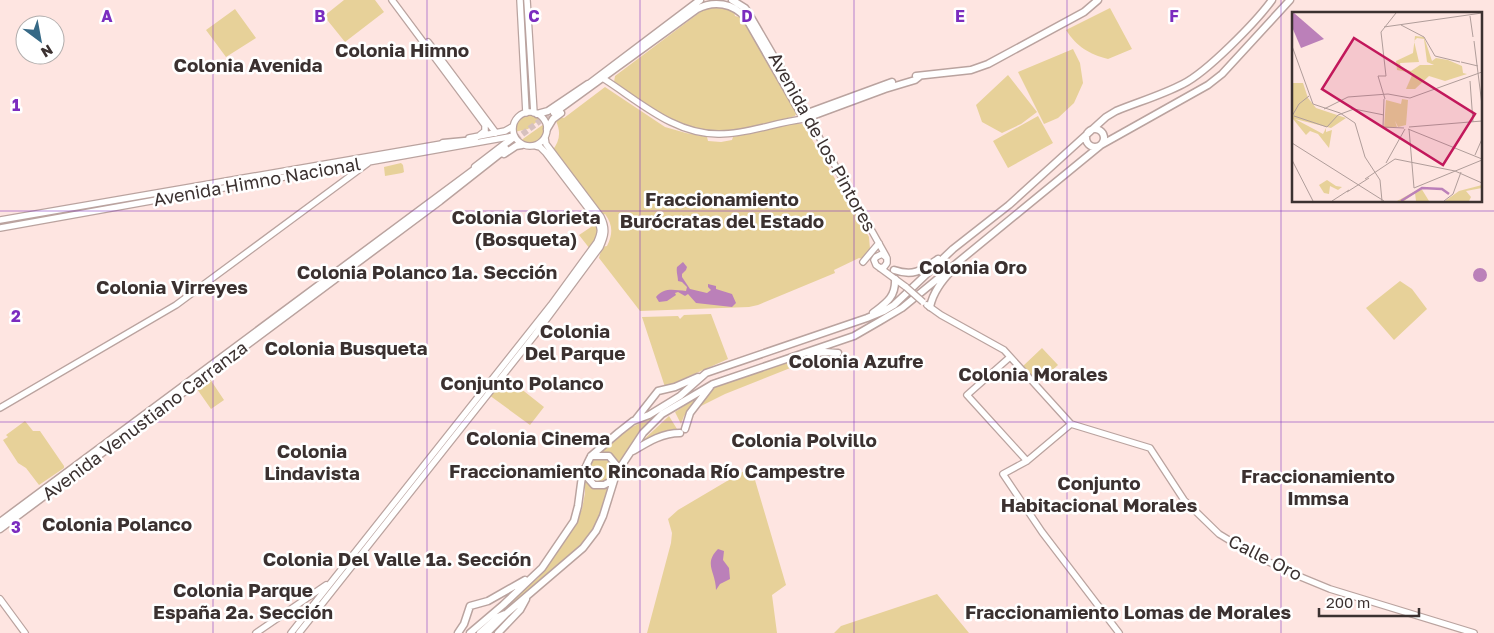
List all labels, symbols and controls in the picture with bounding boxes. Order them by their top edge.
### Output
text: A [101,6,113,26]
text: B [314,6,326,26]
text: C [528,6,540,26]
text: D [741,6,753,26]
text: E [955,6,965,26]
text: F [1169,6,1179,26]
inset map [1292,12,1482,202]
north arrow [15,15,65,65]
district label: Colonia Himno [335,38,469,61]
text: N [38,41,56,61]
street label: Avenida de los Pintores [764,48,881,235]
district label: Colonia Avenida [173,53,323,76]
text: 1 [12,95,20,115]
street label: Avenida Himno Nacional [152,152,362,210]
district label: Fraccionamiento Burócratas del Estado [620,187,824,232]
district label: Colonia Glorieta (Bosqueta) [451,205,601,250]
district label: Colonia Oro [919,255,1027,278]
district label: Colonia Polanco 1a. Sección [297,260,557,283]
district label: Colonia Virreyes [96,275,248,298]
text: 2 [11,306,21,326]
district label: Colonia Del Parque [525,319,625,364]
street label: Avenida Venustiano Carranza [37,336,251,505]
district label: Colonia Busqueta [264,336,428,359]
district label: Colonia Azufre [788,349,924,372]
district label: Colonia Morales [958,362,1108,385]
district label: Conjunto Polanco [440,371,604,394]
district label: Colonia Cinema [466,426,610,449]
district label: Colonia Polvillo [731,428,877,451]
district label: Colonia Lindavista [264,439,360,484]
district label: Fraccionamiento Rinconada Río Campestre [449,459,845,482]
district label: Fraccionamiento Immsa [1241,464,1395,509]
district label: Conjunto Habitacional Morales [1001,471,1198,516]
district label: Colonia Polanco [42,512,192,535]
text: 3 [11,517,21,537]
street label: Calle Oro [1225,529,1306,585]
district label: Colonia Del Valle 1a. Sección [263,547,531,570]
district label: Colonia Parque España 2a. Sección [153,578,333,623]
scale bar [1319,586,1419,618]
text: 200 m [1326,593,1370,611]
district label: Fraccionamiento Lomas de Morales [965,600,1291,623]

